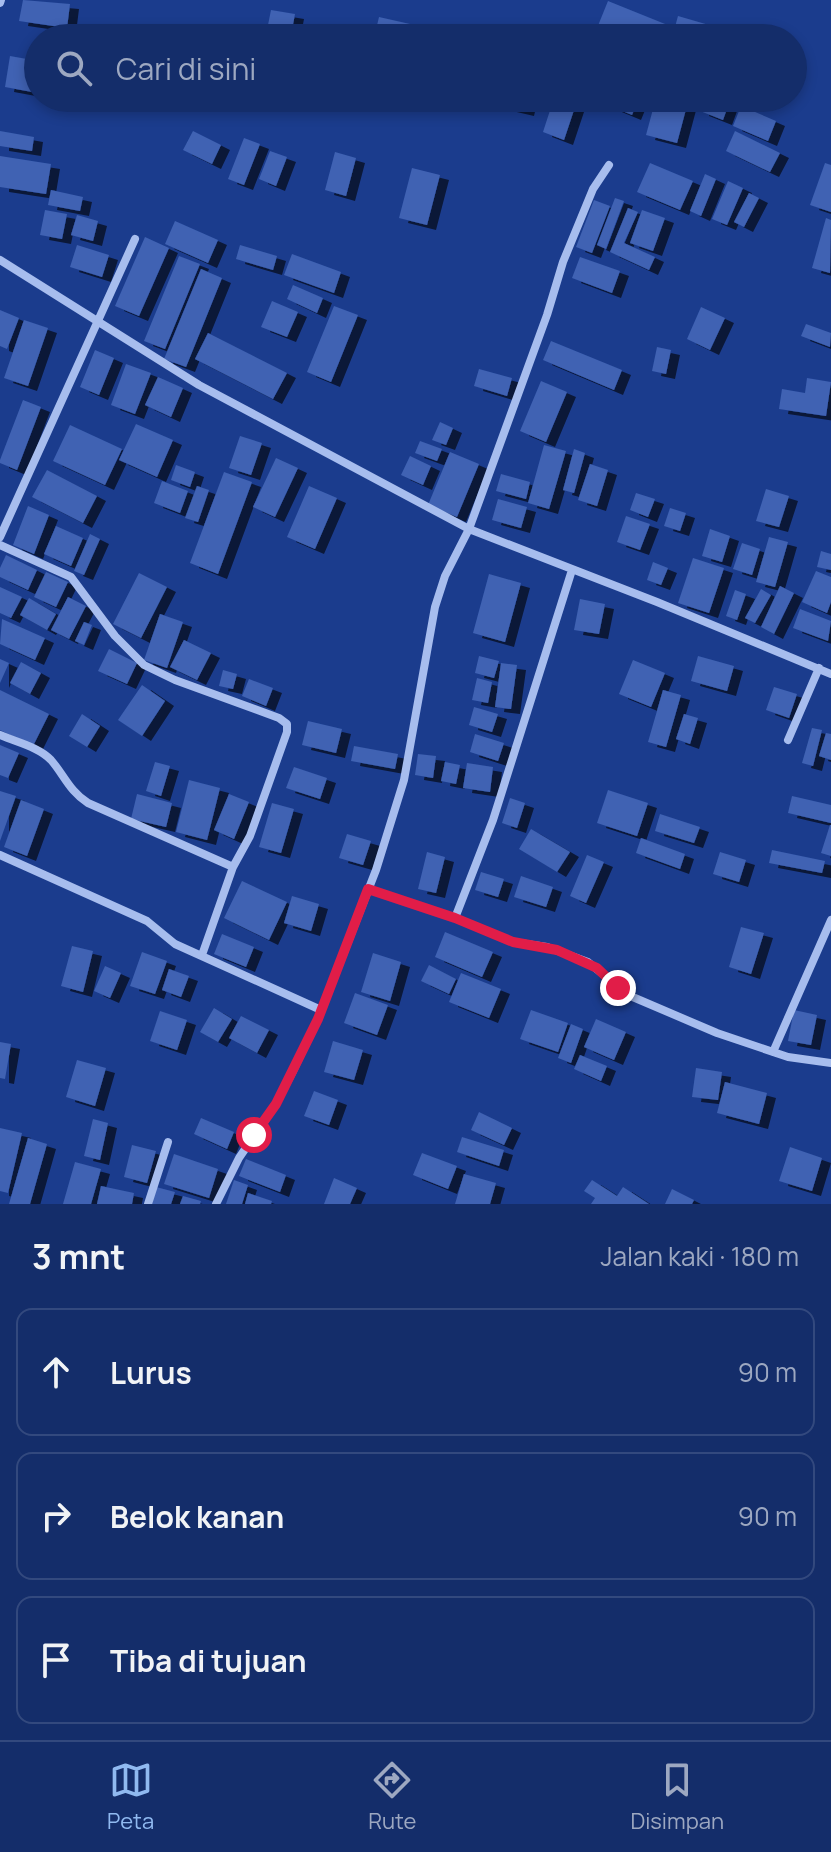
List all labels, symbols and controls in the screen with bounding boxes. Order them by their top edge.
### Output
search box [24,24,807,112]
icon: search [52,46,96,90]
text: Cari di sini [116,48,256,89]
route end [600,970,636,1006]
route start [236,1117,272,1153]
text: 3 mnt [32,1233,125,1279]
text: Jalan kaki · 180 m [600,1238,799,1274]
icon: ahead [34,1350,78,1394]
text: Lurus [110,1352,192,1393]
text: 90 m [738,1354,797,1390]
icon: right [34,1494,78,1538]
text: Belok kanan [110,1496,284,1537]
text: 90 m [738,1498,797,1534]
icon: arrive [34,1638,78,1682]
text: Tiba di tujuan [110,1640,307,1681]
tab: Peta [107,1758,154,1836]
tab: Rute [368,1758,416,1836]
tab: Disimpan [630,1758,724,1836]

